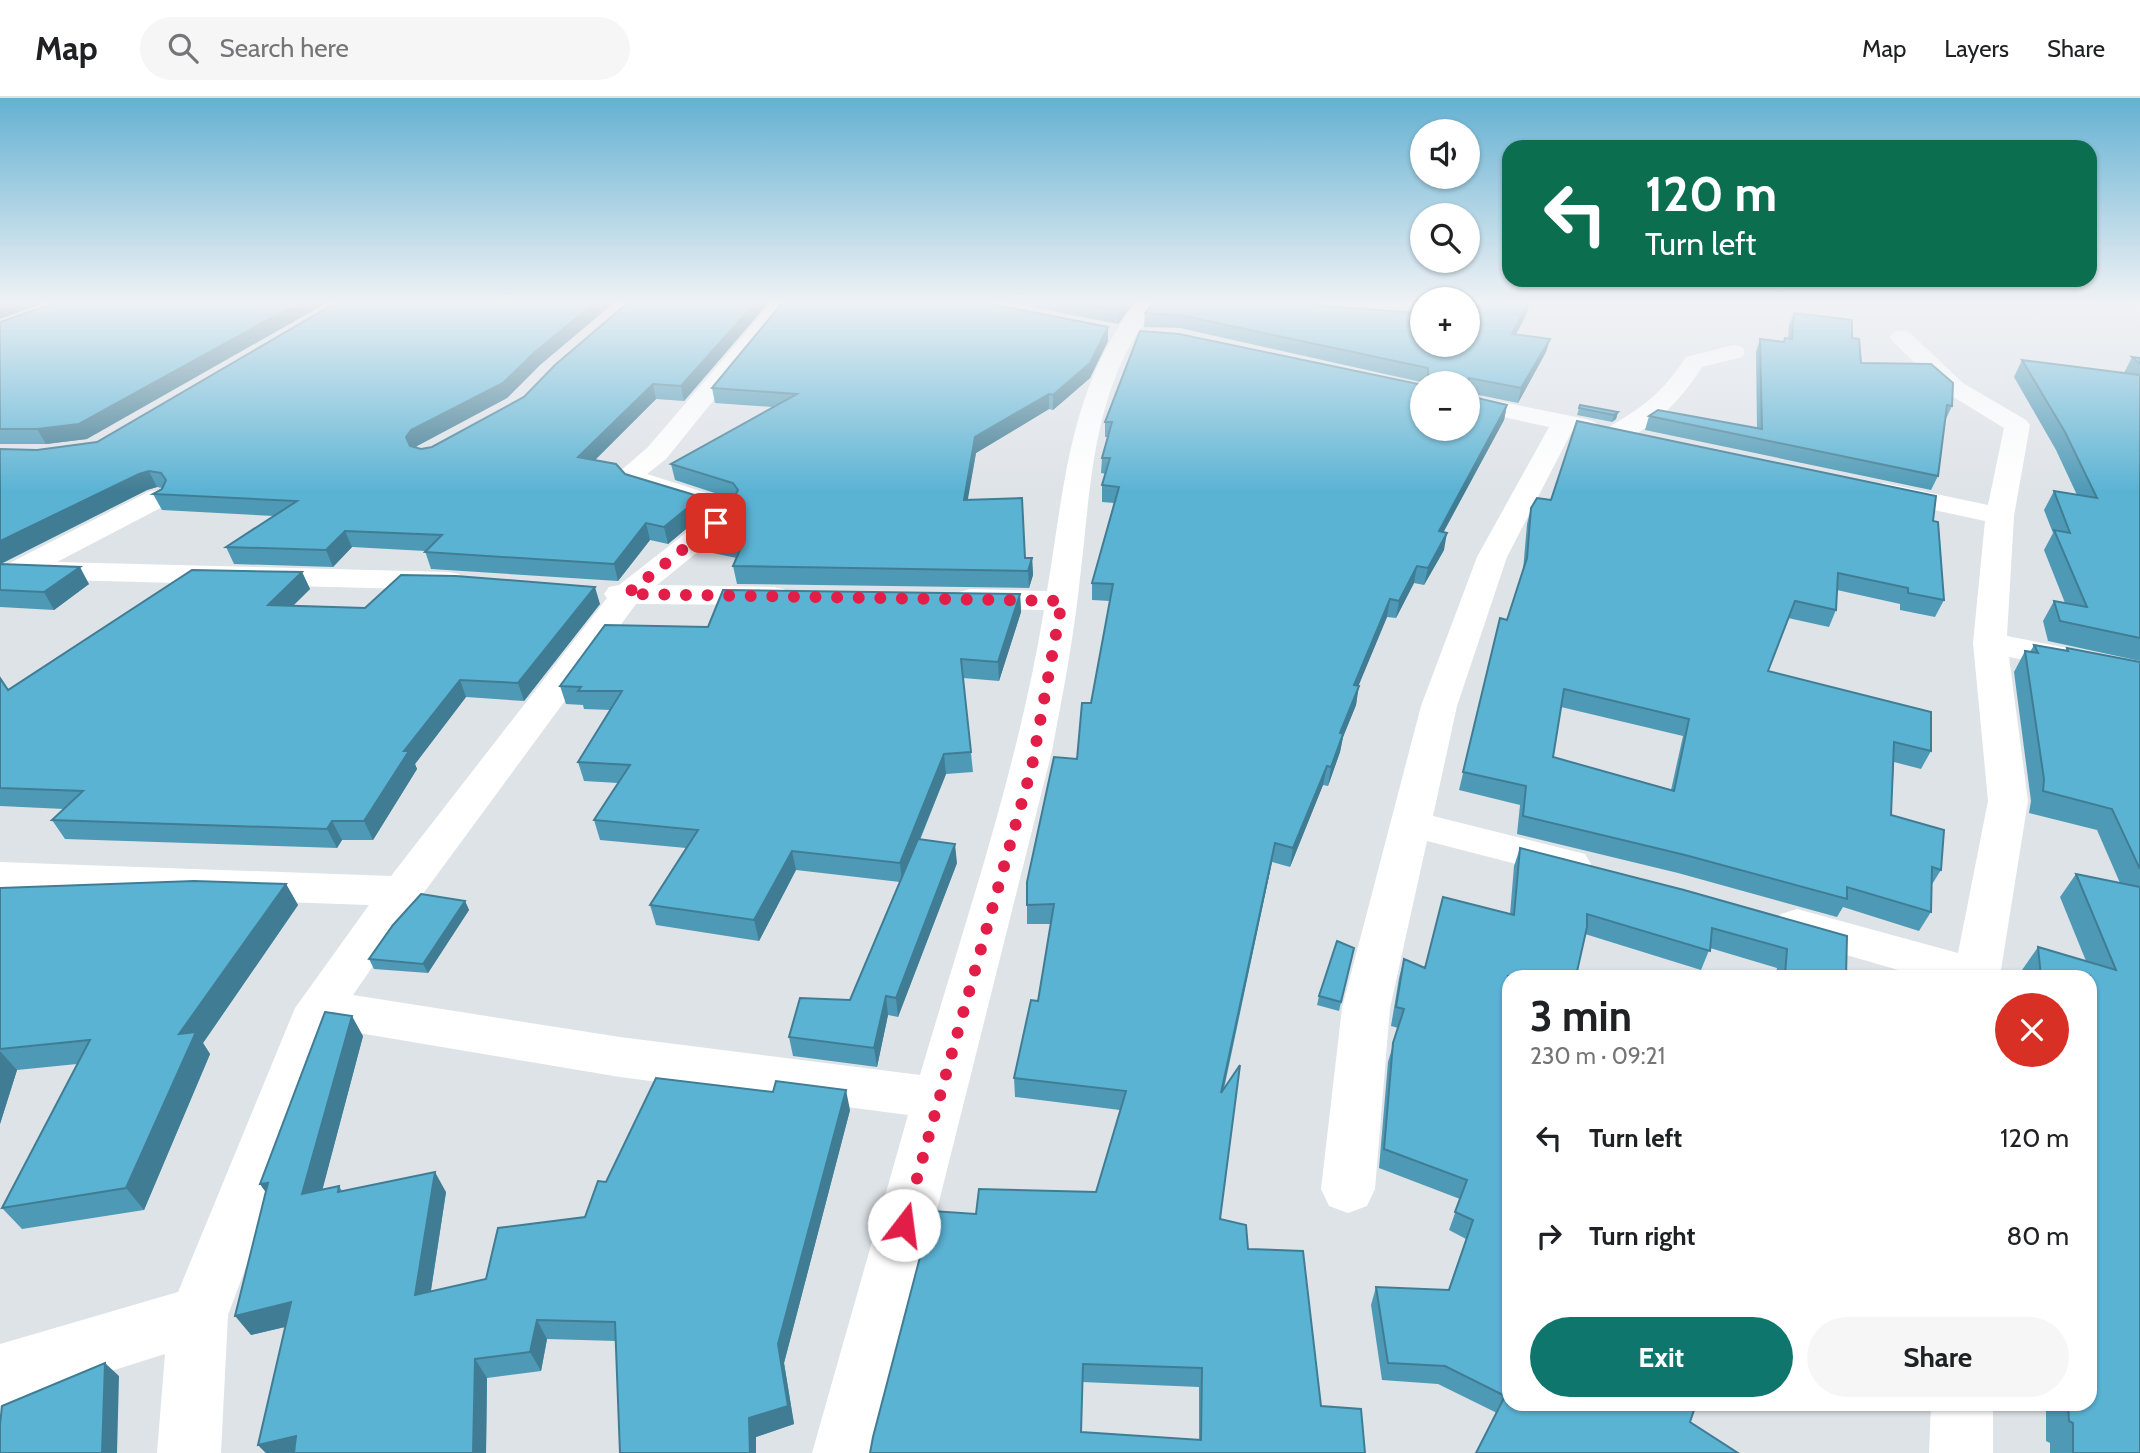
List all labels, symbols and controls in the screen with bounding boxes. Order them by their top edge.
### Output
search box [140,17,630,80]
text: Map [35,28,98,68]
icon: search [164,29,202,67]
text: Search here [220,32,349,64]
text: Map [1862,34,1906,63]
text: Layers [1944,34,2009,63]
text: Share [2047,34,2105,63]
map controls [1410,119,1480,441]
button: sound [1410,119,1480,189]
text: 120 m [1645,164,1777,223]
icon: left [1530,168,1621,259]
button: search [1410,203,1480,273]
text: Turn left [1645,224,1756,263]
button: + [1410,287,1480,357]
button: − [1410,371,1480,441]
pin [686,493,746,553]
icon: arrive [697,504,735,542]
text: 3 min [1530,990,1632,1042]
button: close [1995,993,2069,1067]
text: 230 m · 09:21 [1530,1042,1665,1070]
icon: left [1530,1119,1568,1157]
text: Turn left [1589,1122,1682,1154]
text: 120 m [2000,1122,2069,1154]
position arrow [867,1188,941,1262]
icon: right [1530,1217,1568,1255]
text: Turn right [1589,1220,1695,1252]
text: 80 m [2006,1220,2069,1252]
button: Exit [1530,1317,1793,1397]
button: Share [1807,1317,2069,1397]

